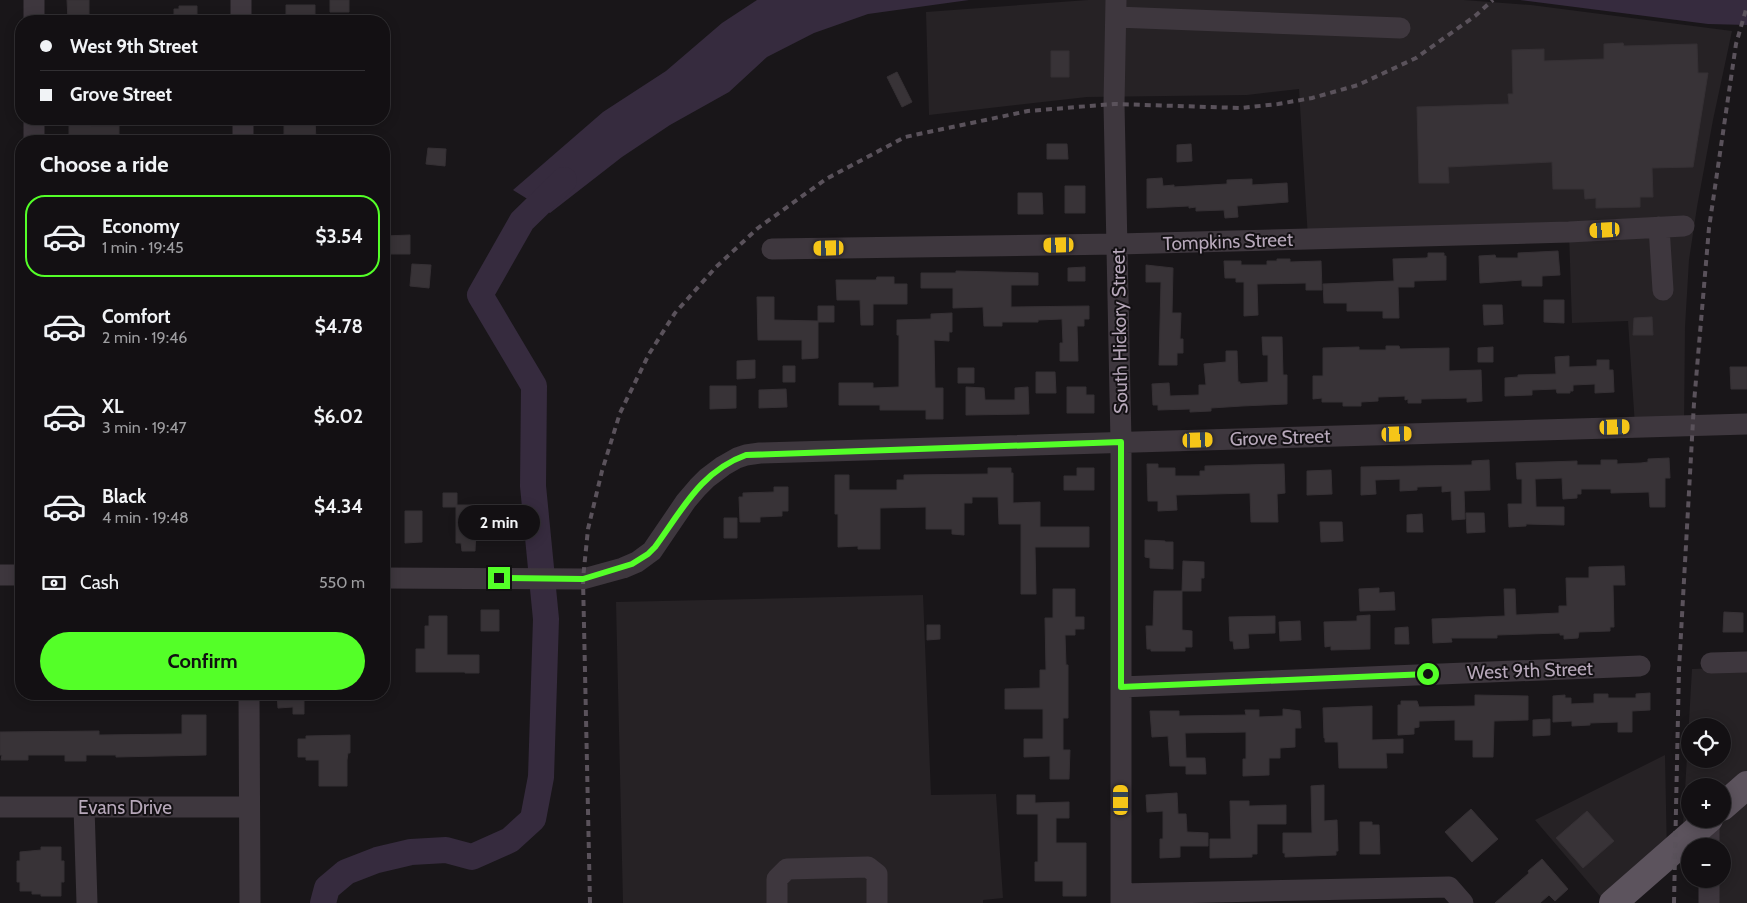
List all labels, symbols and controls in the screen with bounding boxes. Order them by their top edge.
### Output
text: West 9th Street [70,35,198,58]
text: Grove Street [70,83,172,106]
text: Choose a ride [40,151,169,178]
icon: car [42,214,87,259]
text: Economy [102,215,180,238]
car [1589,222,1620,238]
text: $3.54 [316,225,363,248]
street label: Tompkins Street [1162,228,1294,255]
car [1043,237,1074,253]
text: 1 min · 19:45 [102,238,184,257]
car [813,240,844,256]
street label: South Hickory Street [1107,247,1132,414]
icon: car [42,304,87,349]
text: Comfort [102,305,171,328]
text: $4.78 [315,315,363,338]
text: 2 min · 19:46 [102,328,187,347]
icon: car [42,394,87,439]
text: XL [102,395,123,418]
text: $6.02 [314,405,363,428]
text: 3 min · 19:47 [102,418,187,437]
car [1599,419,1630,435]
street label: Grove Street [1229,424,1331,451]
car [1381,426,1412,442]
car [1182,432,1213,448]
icon: car [42,484,87,529]
text: Black [102,485,146,508]
text: $4.34 [314,495,363,518]
callout: 2 min [458,506,540,540]
text: 4 min · 19:48 [102,508,189,527]
text: 2 min [480,513,518,532]
route end [488,567,510,589]
icon: cash [40,569,68,597]
text: Cash [80,571,119,594]
text: 550 m [319,573,365,592]
button: Confirm [40,632,365,690]
street label: West 9th Street [1467,657,1594,684]
route start [1417,663,1439,685]
map controls [1681,718,1731,888]
button: locate [1681,718,1731,768]
button: + [1681,778,1731,828]
car [1113,785,1128,815]
street label: Evans Drive [78,796,172,819]
button: − [1681,838,1731,888]

